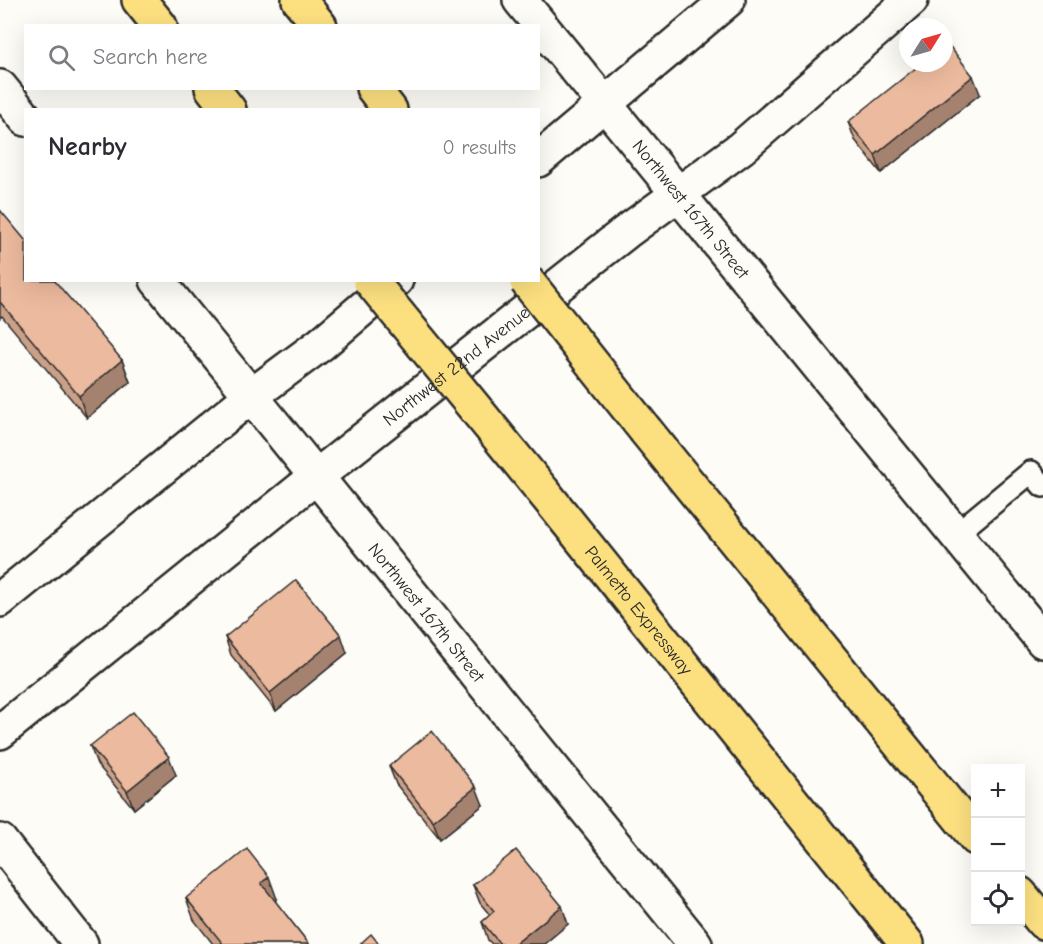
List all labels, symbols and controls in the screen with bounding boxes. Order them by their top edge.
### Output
north arrow [899,18,953,72]
search box [24,24,540,90]
icon: search [45,41,78,74]
text: Search here [93,44,208,70]
text: Nearby [48,132,127,162]
text: 0 results [443,136,516,159]
street label: Northwest 167th Street [628,136,754,284]
street label: Northwest 22nd Avenue [379,302,534,431]
street label: Northwest 167th Street [363,539,489,687]
street label: Palmetto Expressway [580,542,697,680]
map controls [971,764,1025,926]
button: + [971,764,1025,818]
button: − [971,818,1025,872]
button: locate [971,872,1025,926]

